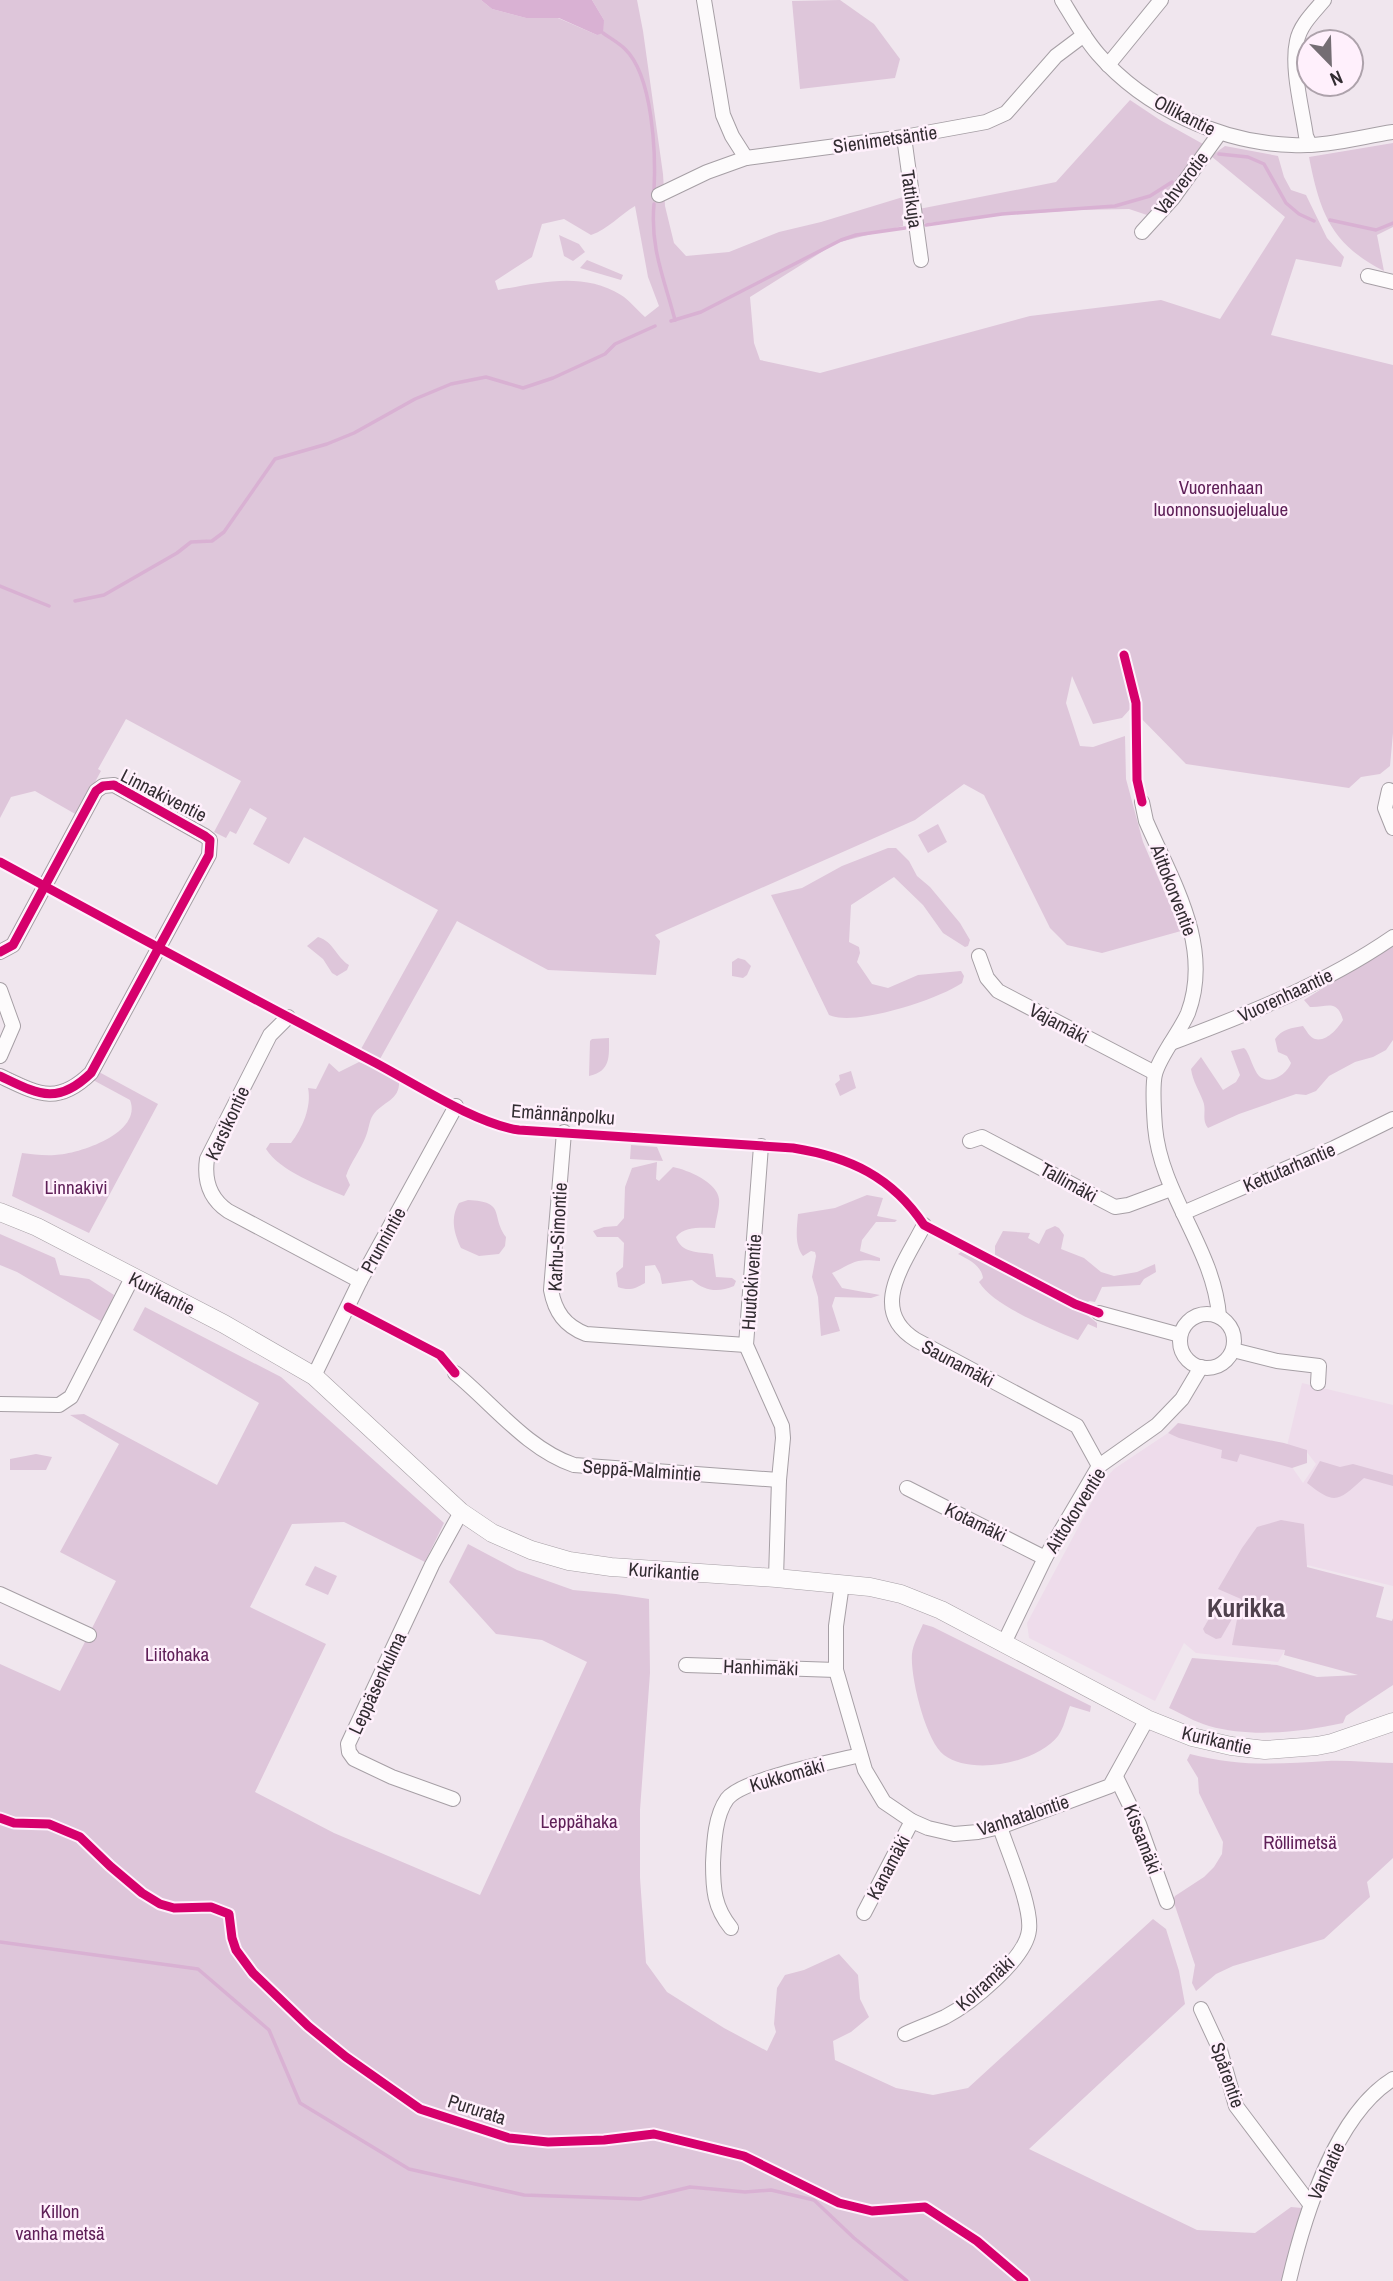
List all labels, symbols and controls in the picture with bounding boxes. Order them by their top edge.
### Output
north arrow [1295,28,1365,98]
text: N [1326,64,1347,93]
street label: Ollikantie [1150,88,1220,142]
street label: Sienimetsäntie [831,119,939,159]
street label: Vahverotie [1148,146,1214,220]
street label: Tattikuja [895,168,929,230]
park label: Vuorenhaan luonnonsuojelualue [1154,474,1288,522]
street label: Linnakiventie [116,762,212,828]
street label: Aittokorventie [1144,840,1203,940]
street label: Vuorenhaantie [1233,962,1337,1028]
street label: Vajamäki [1025,997,1093,1049]
street label: Karsikontie [199,1082,255,1164]
street label: Emännänpolku [510,1097,616,1131]
street label: Kettutarhantie [1239,1136,1339,1198]
street label: Tallimäki [1036,1156,1102,1208]
park label: Linnakivi [44,1174,108,1200]
street label: Karhu-Simontie [541,1182,573,1292]
street label: Prunnintie [354,1202,412,1278]
street label: Huutokiventie [735,1233,767,1331]
street label: Kurikantie [124,1265,200,1321]
street label: Saunamäki [917,1333,999,1393]
street label: Seppä-Malmintie [582,1453,702,1487]
street label: Aittokorventie [1038,1462,1111,1559]
street label: Kotamäki [941,1496,1011,1548]
street label: Kurikantie [628,1556,700,1586]
district label: Kurikka [1207,1590,1285,1625]
street label: Leppäsenkulma [342,1627,412,1738]
park label: Liitohaka [145,1641,209,1667]
street label: Hanhimäki [723,1653,799,1681]
street label: Kurikantie [1179,1719,1255,1761]
street label: Kukkomäki [746,1752,828,1798]
street label: Vanhatalontie [974,1788,1072,1842]
street label: Kissamäki [1118,1800,1168,1878]
park label: Leppähaka [540,1808,618,1834]
park label: Röllimetsä [1263,1829,1337,1855]
street label: Kanamäki [860,1830,916,1904]
street label: Koiramäki [950,1950,1020,2016]
street label: Spårentie [1205,2039,1251,2111]
street label: Pururata [445,2087,510,2131]
street label: Vanhatie [1301,2138,1351,2204]
park label: Killon vanha metsä [15,2198,105,2246]

